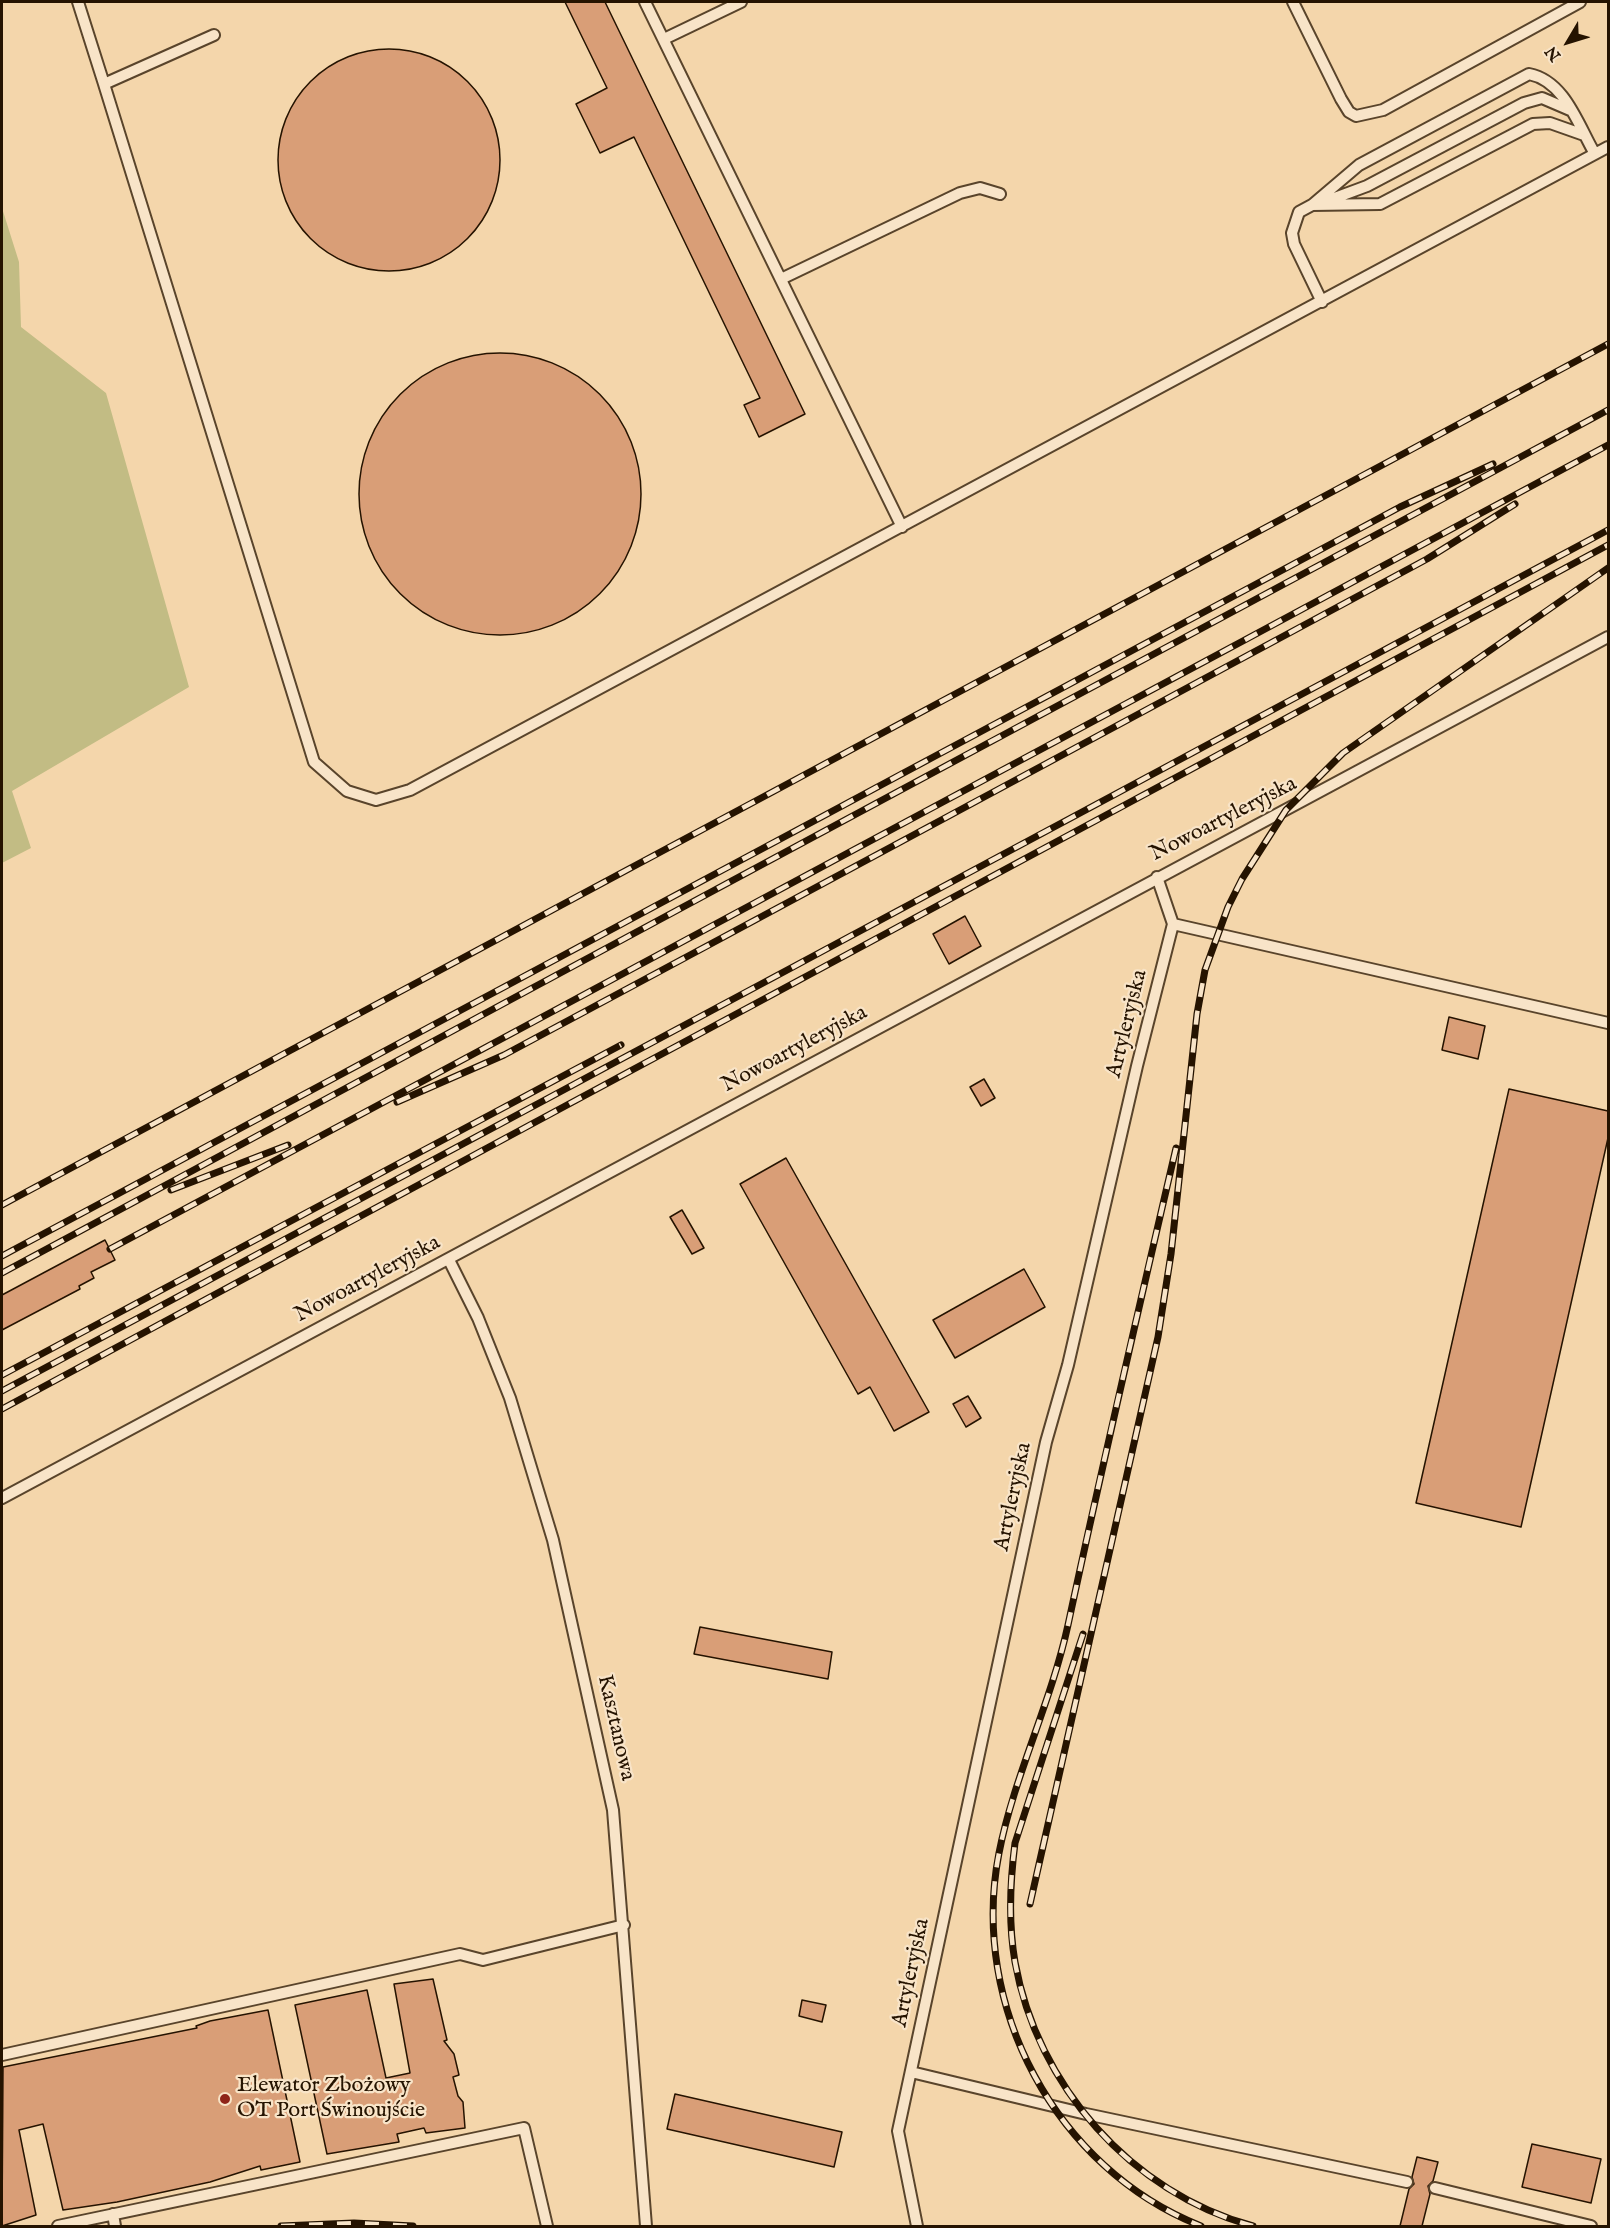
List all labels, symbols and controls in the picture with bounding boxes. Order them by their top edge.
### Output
north arrow [1538,12,1598,72]
text: N [1542,41,1566,65]
street label: Nowoartyleryjska [1146,772,1302,868]
street label: Artyleryjska [1102,967,1154,1081]
street label: Nowoartyleryjska [718,1001,872,1099]
street label: Nowoartyleryjska [291,1231,445,1329]
street label: Artyleryjska [990,1440,1038,1554]
street label: Kasztanowa [590,1673,640,1783]
street label: Artyleryjska [888,1916,936,2030]
place label: Elewator Zbożowy OT Port Świnoujście [237,2073,425,2124]
marker: Elewator Zbożowy OT Port Świnoujście [218,2092,232,2106]

